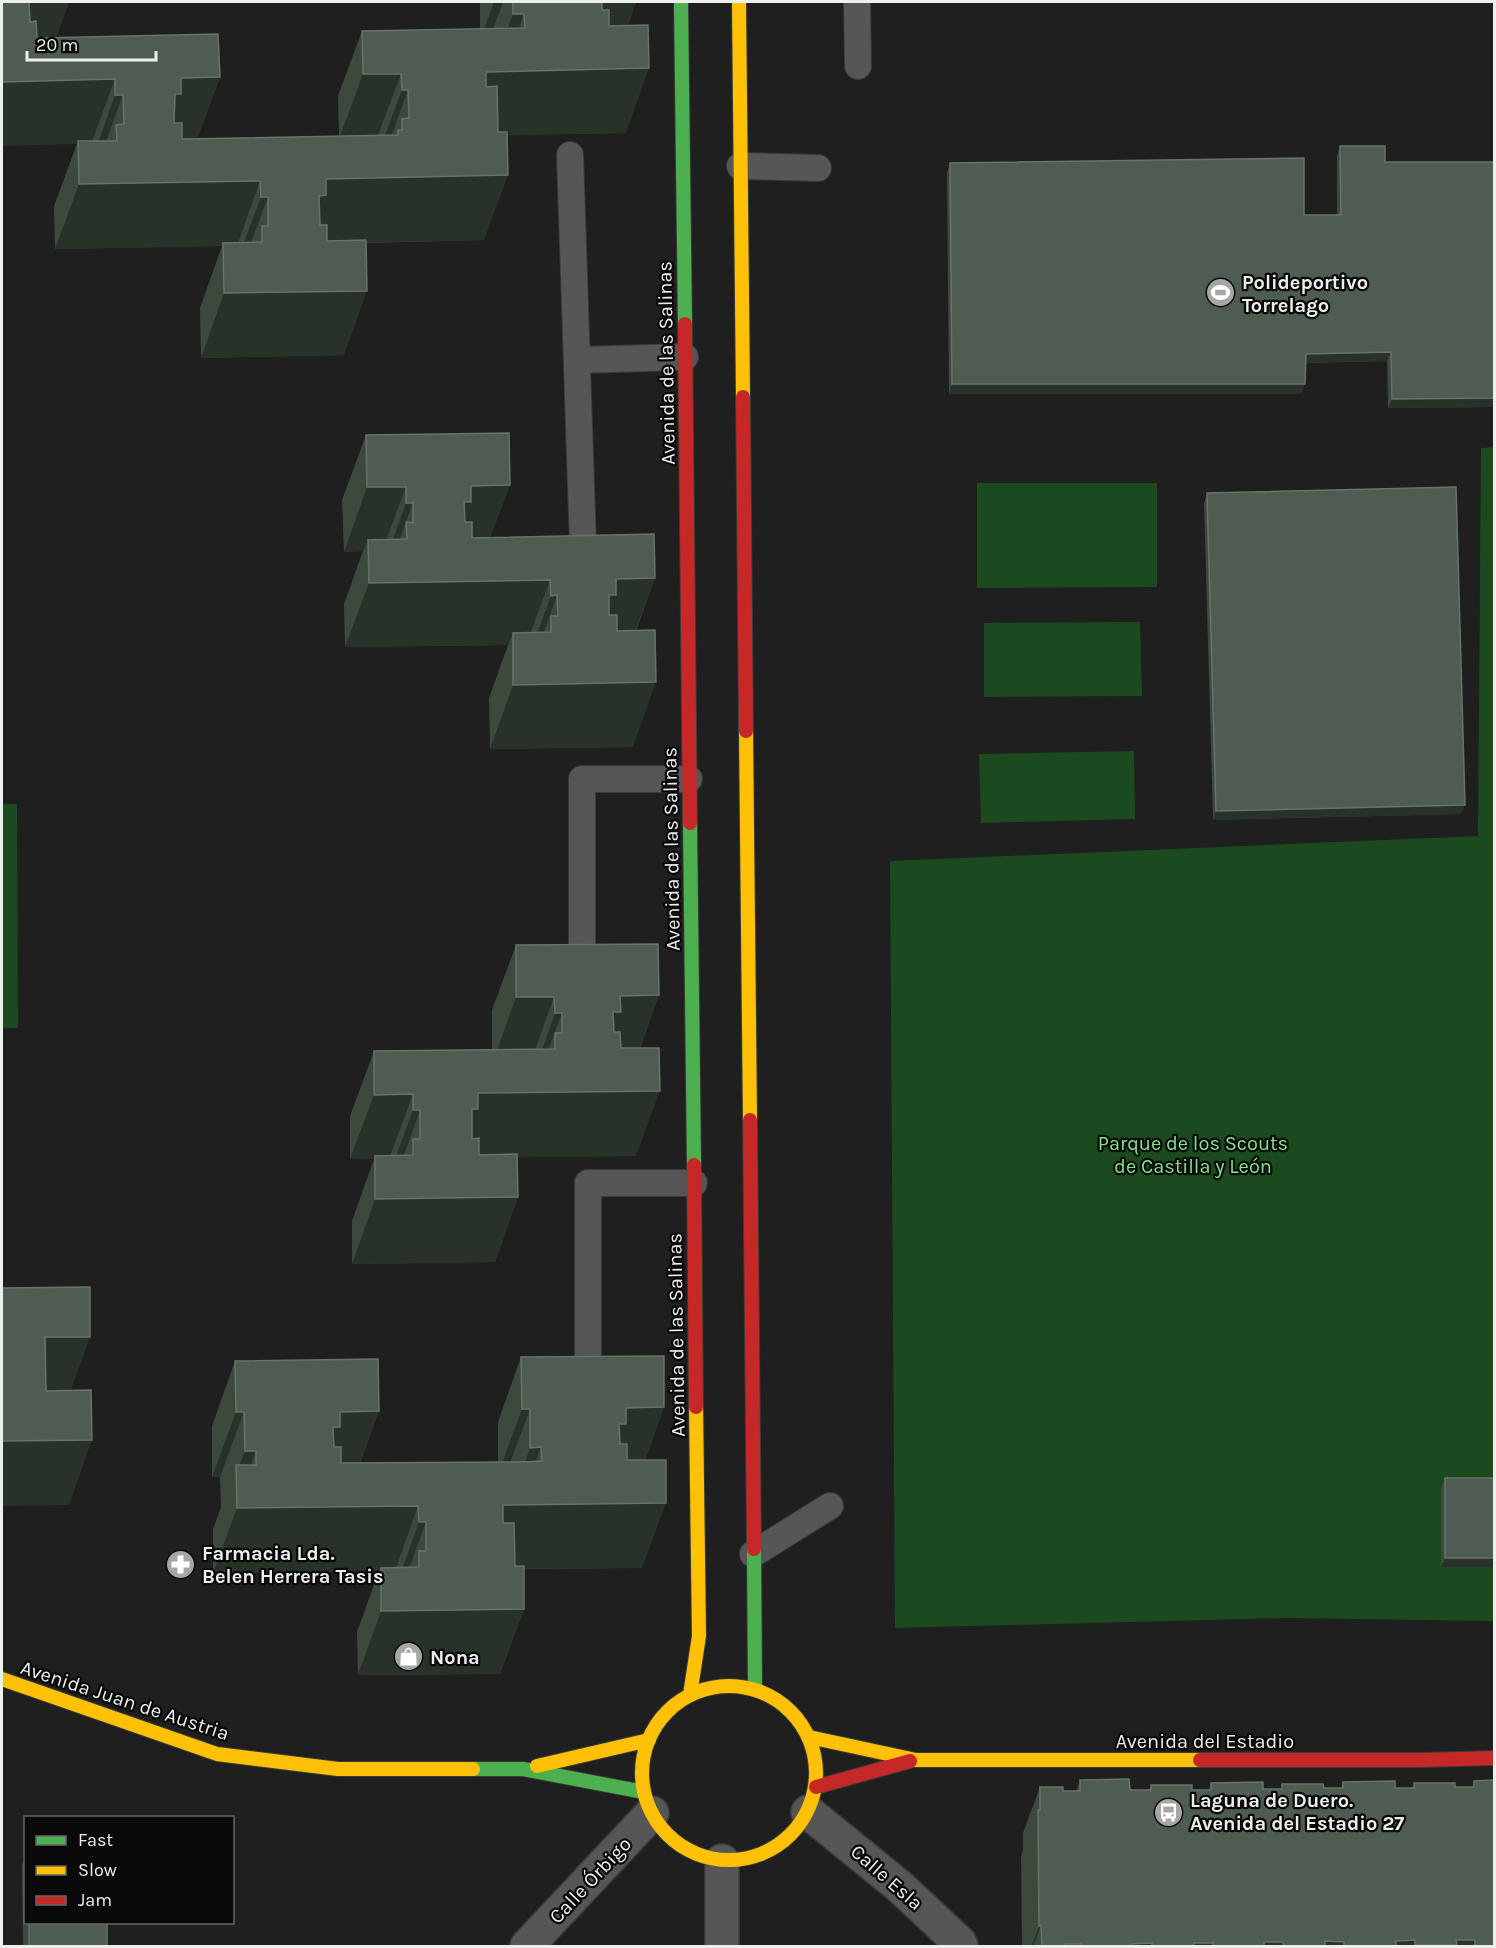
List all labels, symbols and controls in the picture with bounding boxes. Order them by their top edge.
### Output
scale bar [27,24,156,62]
text: 20 m [36,34,78,56]
street label: Avenida de las Salinas [653,261,680,465]
place label: Polideportivo Torrelago [1242,271,1368,317]
sports icon: Polideportivo Torrelago [1205,277,1237,309]
street label: Avenida de las Salinas [658,747,685,951]
park label: Parque de los Scouts de Castilla y León [1098,1132,1288,1178]
street label: Avenida de las Salinas [663,1233,690,1437]
place label: Farmacia Lda. Belen Herrera Tasis [202,1542,383,1588]
pharmacy icon: Farmacia Lda. Belen Herrera Tasis [165,1549,197,1581]
shop icon: Nona [393,1641,425,1673]
place label: Nona [430,1646,480,1669]
street label: Avenida Juan de Austria [18,1656,232,1745]
street label: Avenida del Estadio [1116,1730,1294,1753]
place label: Laguna de Duero. Avenida del Estadio 27 [1190,1789,1404,1835]
bus stop icon: Laguna de Duero. Avenida del Estadio 27 [1153,1796,1185,1828]
legend [24,1816,234,1924]
text: Fast [78,1829,113,1851]
street label: Calle Órbigo [544,1832,636,1928]
street label: Calle Esla [846,1840,927,1915]
text: Slow [78,1859,117,1881]
text: Jam [78,1889,112,1911]

